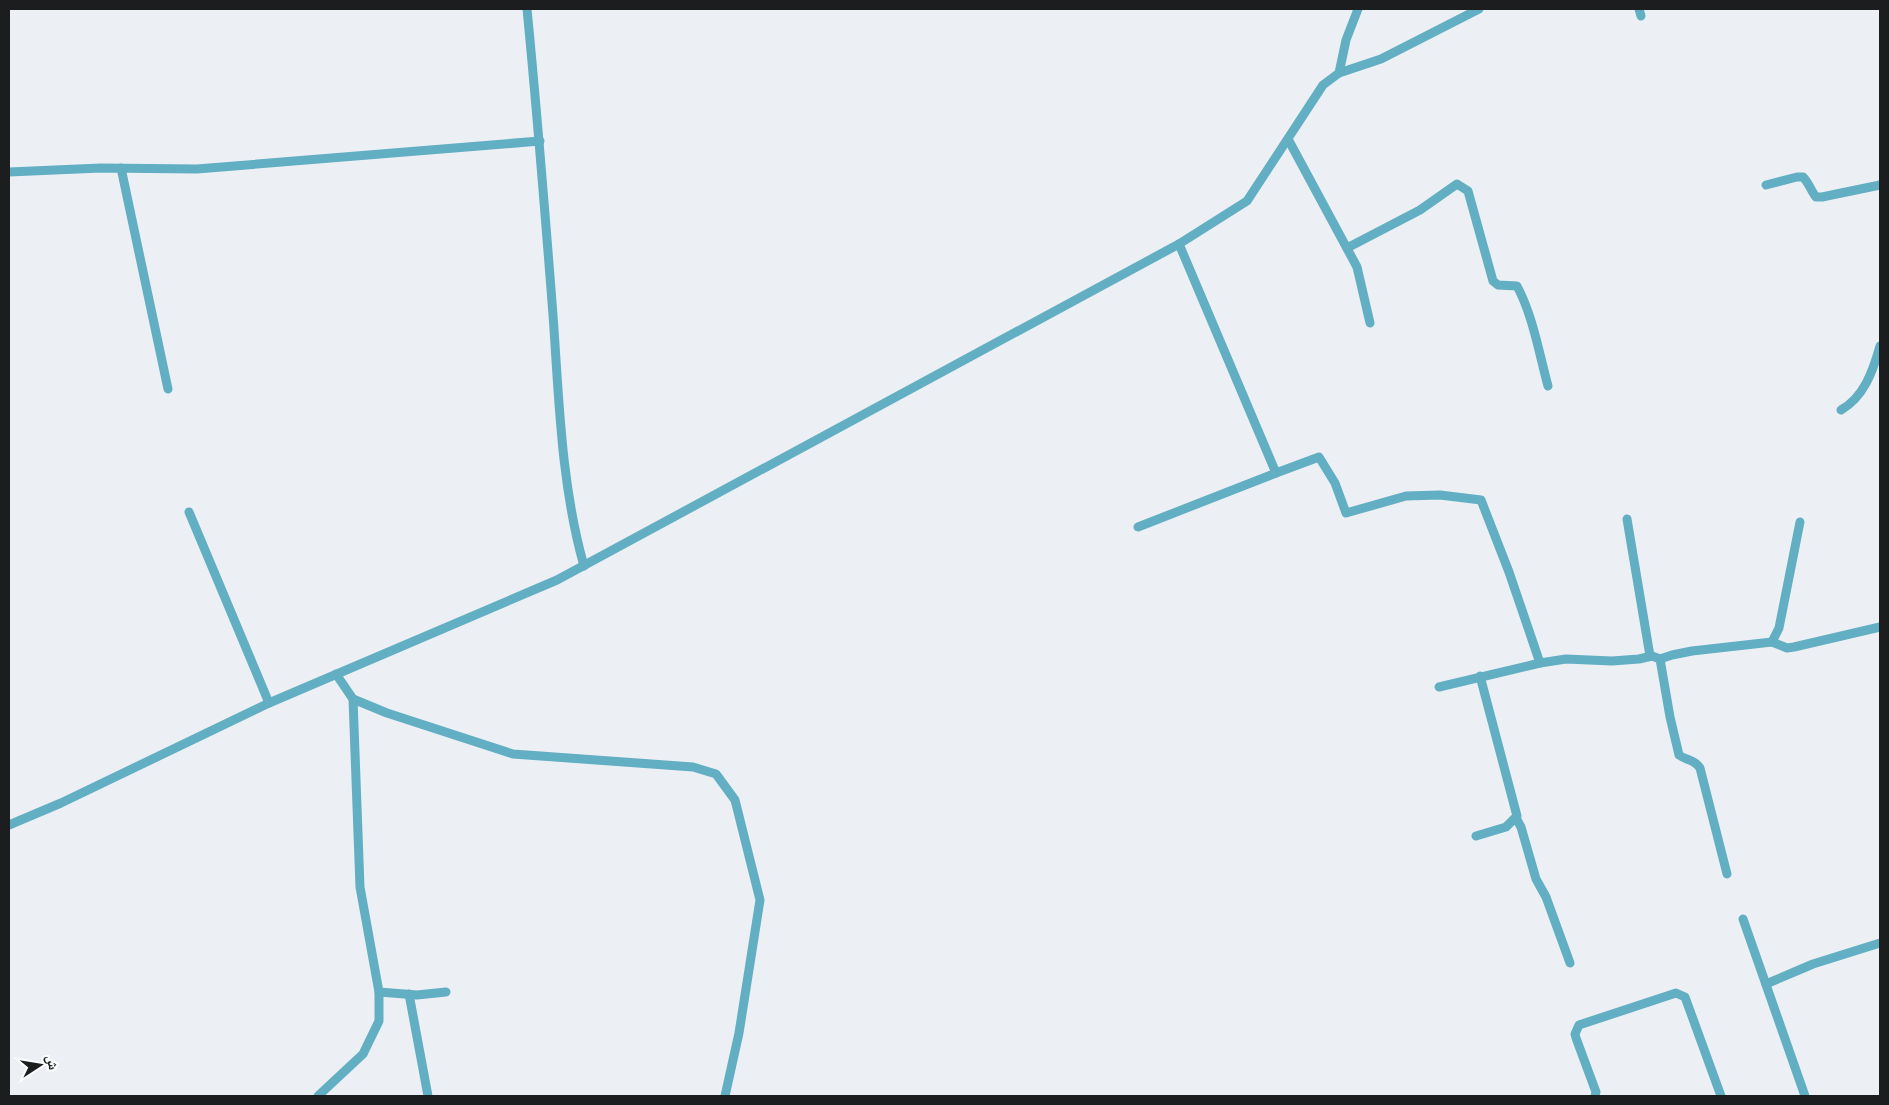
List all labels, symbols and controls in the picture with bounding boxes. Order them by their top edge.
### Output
north arrow [15,1040,65,1090]
text: ش [42,1053,64,1072]

